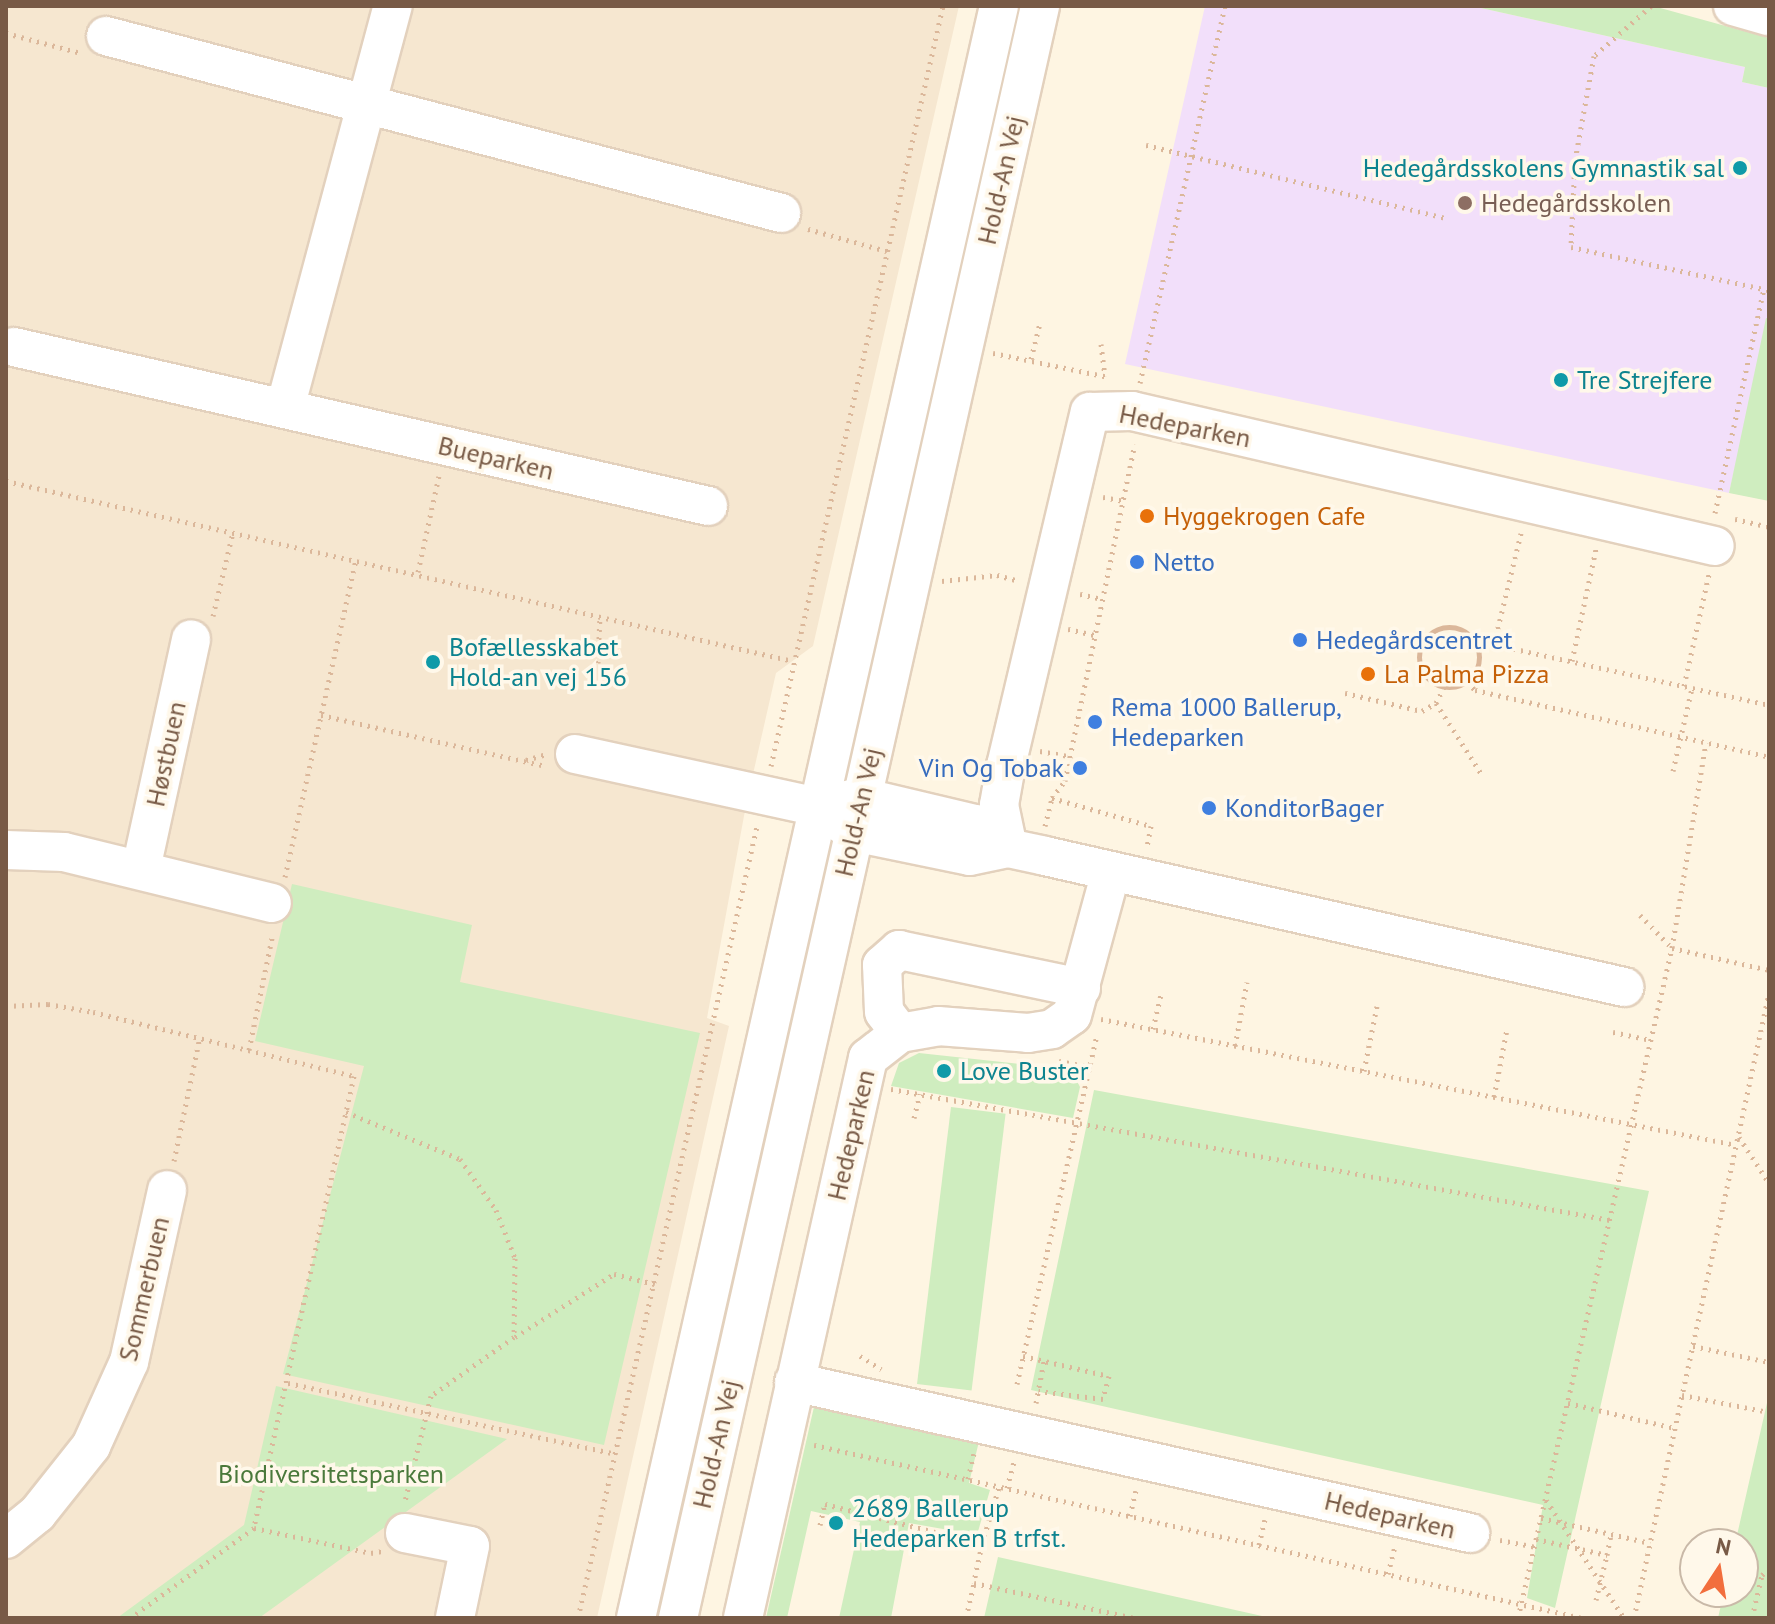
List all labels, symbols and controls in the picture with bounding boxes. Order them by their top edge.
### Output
street label: Hold-An Vej [971,112,1031,248]
place label: Hedegårdsskolens Gymnastik sal [1362,152,1724,184]
marker: Hedegårdsskolens Gymnastik sal [1731,159,1749,177]
place label: Hedegårdsskolen [1481,187,1671,219]
marker: Hedegårdsskolen [1456,194,1474,212]
place label: Tre Strejfere [1577,364,1713,396]
marker: Tre Strejfere [1552,371,1570,389]
street label: Hedeparken [1117,398,1253,454]
street label: Bueparken [435,430,557,486]
place label: Hyggekrogen Cafe [1163,500,1366,532]
marker: Hyggekrogen Cafe [1138,507,1156,525]
place label: Netto [1153,546,1215,578]
marker: Netto [1128,553,1146,571]
place label: Hedegårdscentret [1316,624,1512,656]
place label: Bofællesskabet Hold-an vej 156 [449,631,627,692]
marker: Hedegårdscentret [1291,631,1309,649]
marker: Bofællesskabet Hold-an vej 156 [424,653,442,671]
place label: La Palma Pizza [1384,658,1549,690]
marker: La Palma Pizza [1359,665,1377,683]
place label: Rema 1000 Ballerup, Hedeparken [1111,691,1342,752]
street label: Høstbuen [140,699,192,809]
marker: Rema 1000 Ballerup, Hedeparken [1086,713,1104,731]
street label: Hold-An Vej [828,744,888,880]
place label: Vin Og Tobak [918,752,1064,784]
marker: Vin Og Tobak [1071,759,1089,777]
place label: KonditorBager [1225,792,1384,824]
marker: KonditorBager [1200,799,1218,817]
place label: Love Buster [960,1055,1089,1087]
marker: Love Buster [935,1062,953,1080]
street label: Hedeparken [821,1067,881,1203]
street label: Sommerbuen [112,1214,176,1364]
street label: Hold-An Vej [686,1376,746,1512]
park label: Biodiversitetsparken [218,1458,444,1490]
street label: Hedeparken [1322,1485,1458,1545]
place label: 2689 Ballerup Hedeparken B trfst. [852,1492,1066,1554]
marker: 2689 Ballerup Hedeparken B trfst. [827,1514,845,1532]
north arrow [1679,1528,1759,1608]
text: N [1714,1531,1734,1562]

